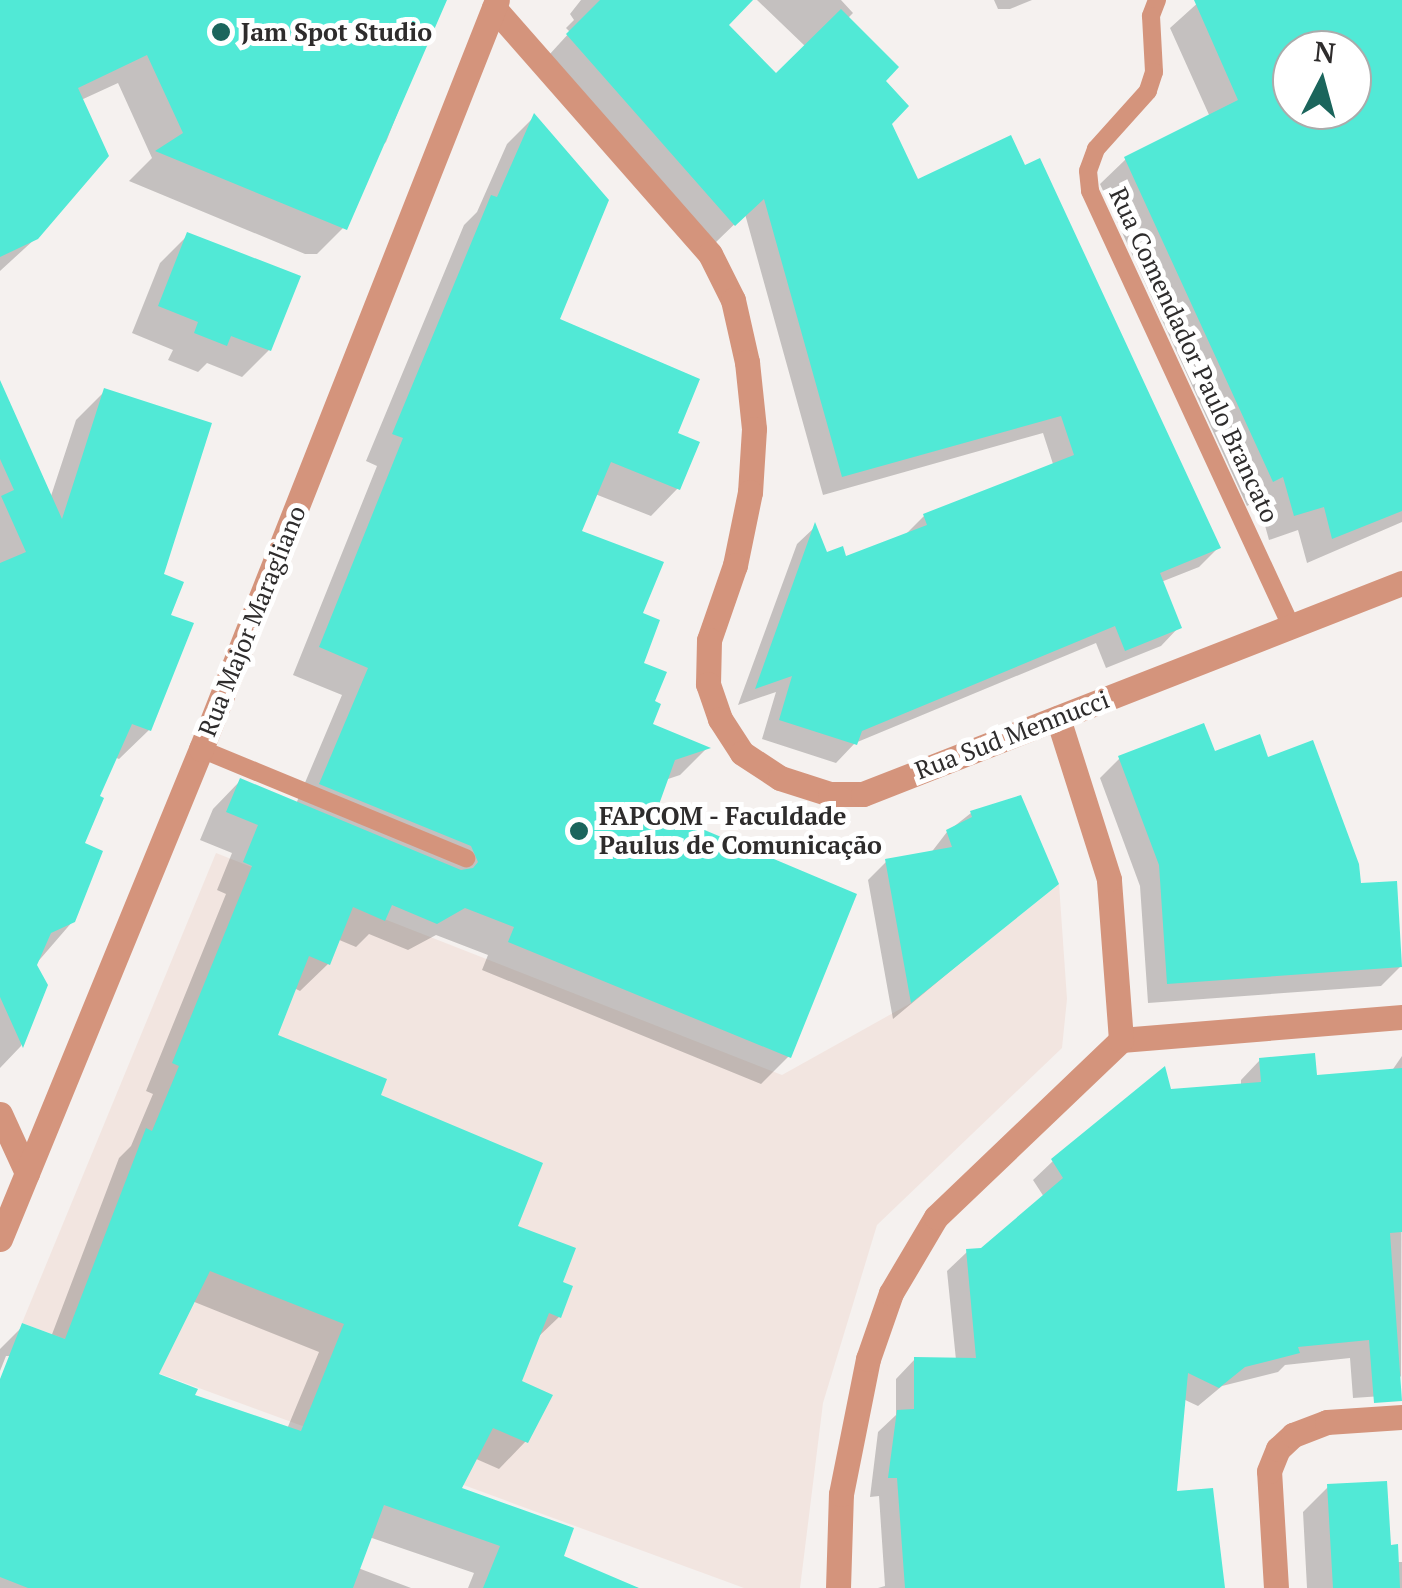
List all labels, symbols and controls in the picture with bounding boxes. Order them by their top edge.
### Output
place label: Jam Spot Studio [241,17,432,47]
marker: Jam Spot Studio [210,21,232,43]
north arrow [1272,30,1372,130]
text: N [1312,32,1337,71]
street label: Rua Comendador Paulo Brancato [1103,183,1285,527]
street label: Rua Major Maragliano [192,501,312,741]
street label: Rua Sud Mennucci [911,684,1113,786]
place label: FAPCOM - Faculdade Paulus de Comunicação [599,802,882,861]
marker: FAPCOM - Faculdade Paulus de Comunicação [568,820,590,842]

